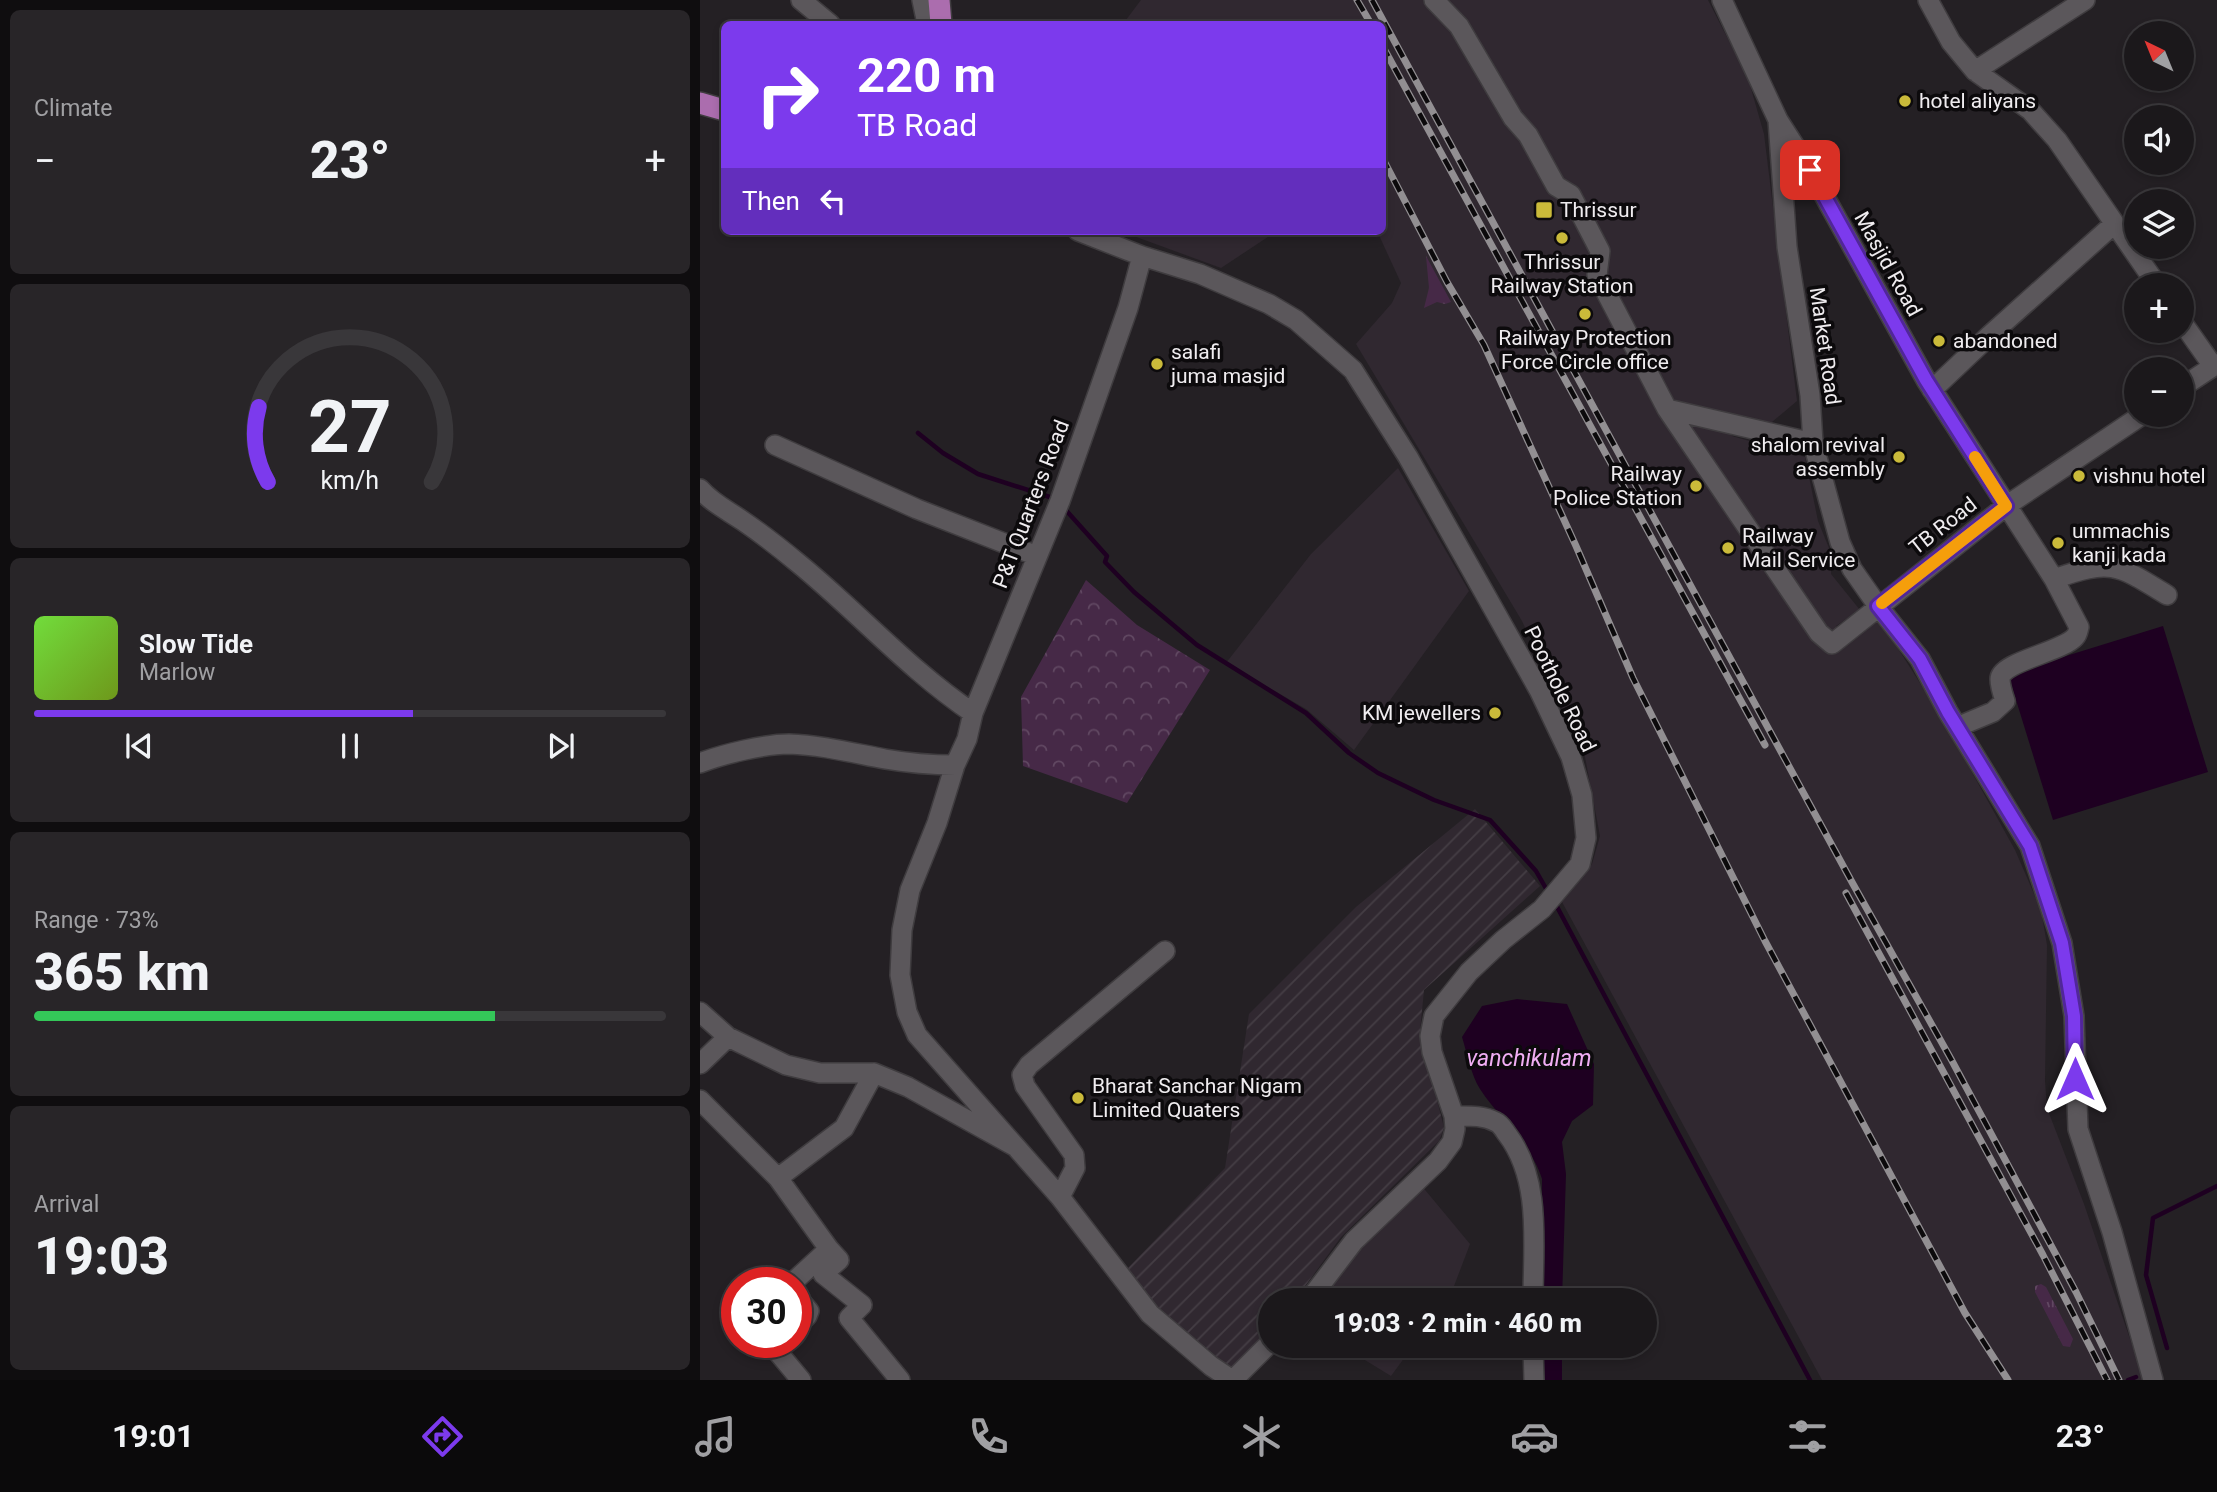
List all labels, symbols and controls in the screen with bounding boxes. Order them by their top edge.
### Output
north arrow [2124,21,2194,91]
map controls [2124,21,2194,427]
text: 220 m [857,47,996,104]
icon: right [742,49,833,140]
place label: hotel aliyans [1919,89,2036,113]
marker: hotel aliyans [1897,93,1913,109]
text: Climate [34,95,113,122]
button: sound [2124,105,2194,175]
text: TB Road [857,106,977,144]
text: 23° [310,130,390,191]
text: − [34,139,56,183]
text: + [644,139,666,183]
pin [1780,140,1840,200]
icon: arrive [1791,151,1829,189]
icon: left [814,182,852,220]
text: Then [742,186,800,216]
button: layers [2124,189,2194,259]
place label: Thrissur [1560,198,1637,222]
marker: Thrissur [1534,200,1554,220]
street label: Masjid Road [1849,207,1927,321]
marker: Thrissur Railway Station [1554,230,1570,246]
place label: Thrissur Railway Station [1490,250,1634,298]
button: + [2124,273,2194,343]
street label: Market Road [1805,286,1845,406]
marker: Railway Protection Force Circle office [1577,306,1593,322]
place label: Railway Protection Force Circle office [1498,326,1672,374]
place label: abandoned [1953,329,2058,353]
marker: abandoned [1931,333,1947,349]
place label: salafi juma masjid [1170,340,1285,388]
marker: salafi juma masjid [1149,356,1165,372]
button: − [2124,357,2194,427]
text: 27 [308,384,392,470]
street label: P&T Quarters Road [988,417,1074,591]
place label: shalom revival assembly [1751,433,1885,481]
marker: shalom revival assembly [1891,449,1907,465]
place label: Railway Police Station [1553,462,1682,510]
place label: vishnu hotel [2093,464,2206,488]
text: km/h [321,466,379,495]
marker: vishnu hotel [2071,468,2087,484]
marker: Railway Police Station [1688,478,1704,494]
street label: TB Road [1904,492,1982,560]
place label: ummachis kanji kada [2072,519,2170,567]
place label: Railway Mail Service [1742,524,1856,572]
marker: ummachis kanji kada [2050,535,2066,551]
marker: Railway Mail Service [1720,540,1736,556]
street label: Poothole Road [1519,622,1601,756]
text: Slow Tide [139,629,253,659]
text: Marlow [139,659,215,686]
place label: KM jewellers [1362,701,1481,725]
marker: KM jewellers [1487,705,1503,721]
icon: previous [120,727,158,765]
icon: pause [331,727,369,765]
icon: next [542,727,580,765]
text: Range · 73% [34,907,159,934]
text: 365 km [34,942,210,1003]
position arrow [2038,1042,2112,1116]
water label: vanchikulam [1466,1045,1592,1072]
place label: Bharat Sanchar Nigam Limited Quaters [1092,1074,1302,1122]
marker: Bharat Sanchar Nigam Limited Quaters [1070,1090,1086,1106]
text: Arrival [34,1191,99,1218]
text: 19:03 [34,1226,169,1287]
speed limit sign: 30 [721,1267,812,1358]
text: 19:03 · 2 min · 460 m [1333,1308,1582,1338]
icon: directions [418,1412,467,1461]
icon: music [691,1412,740,1461]
icon: phone [964,1412,1013,1461]
icon: climate [1237,1412,1286,1461]
icon: car [1510,1412,1559,1461]
icon: filters [1783,1412,1832,1461]
text: 19:01 [112,1417,194,1455]
text: 23° [2056,1417,2105,1455]

